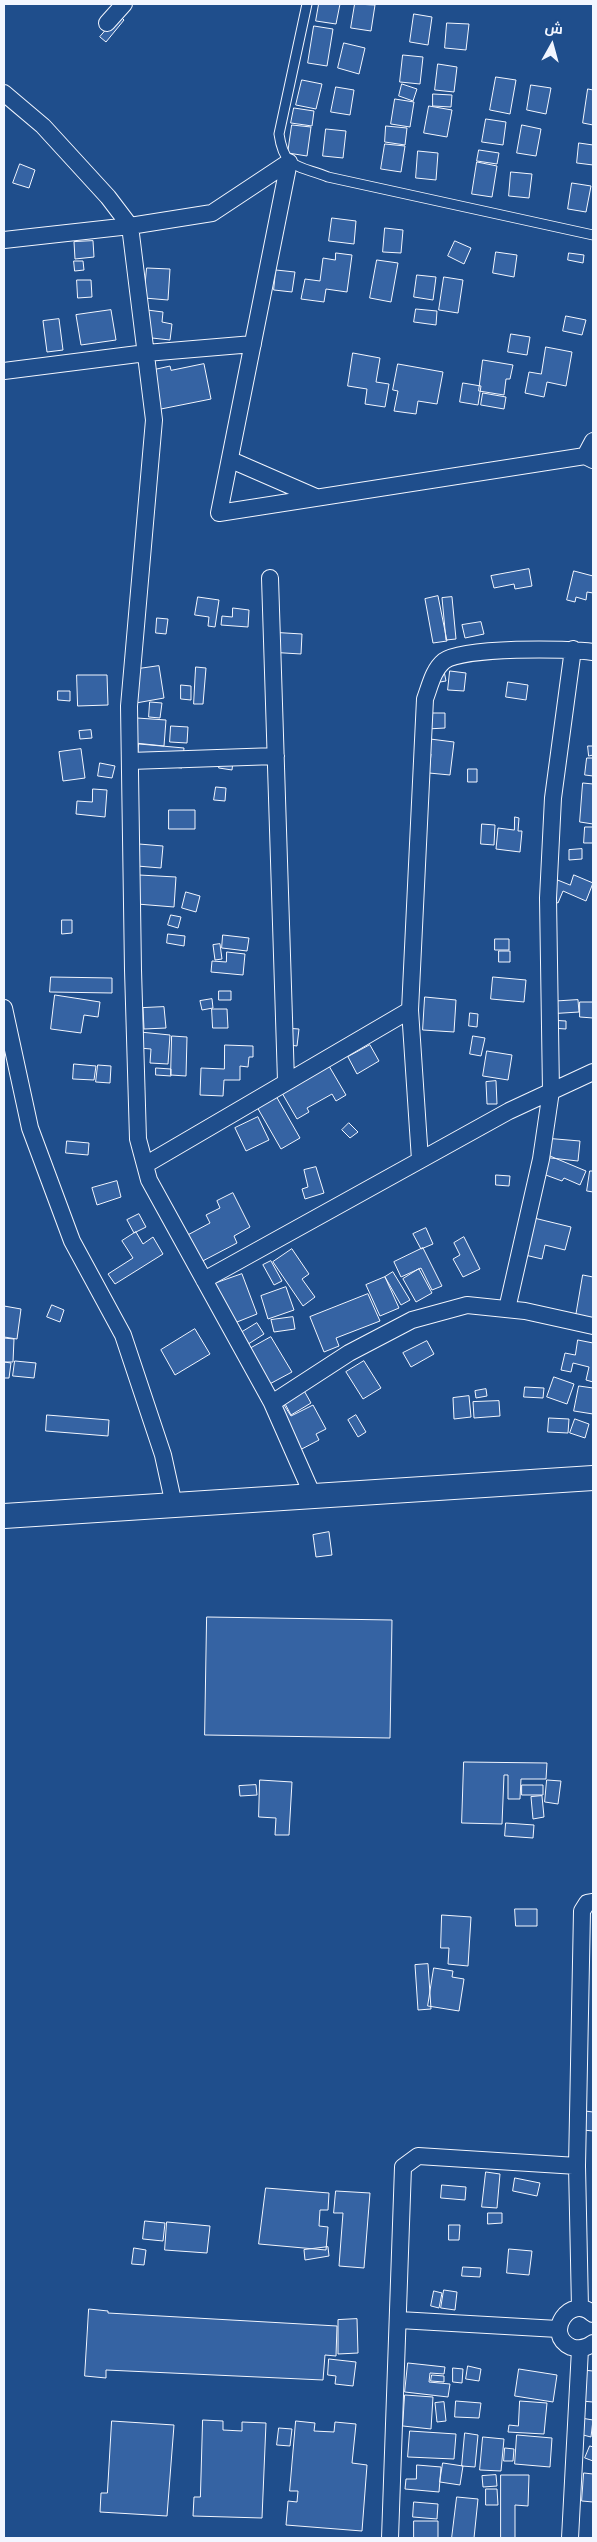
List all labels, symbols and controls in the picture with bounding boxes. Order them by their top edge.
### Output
north arrow [527,20,577,70]
text: ش [544,20,564,39]

